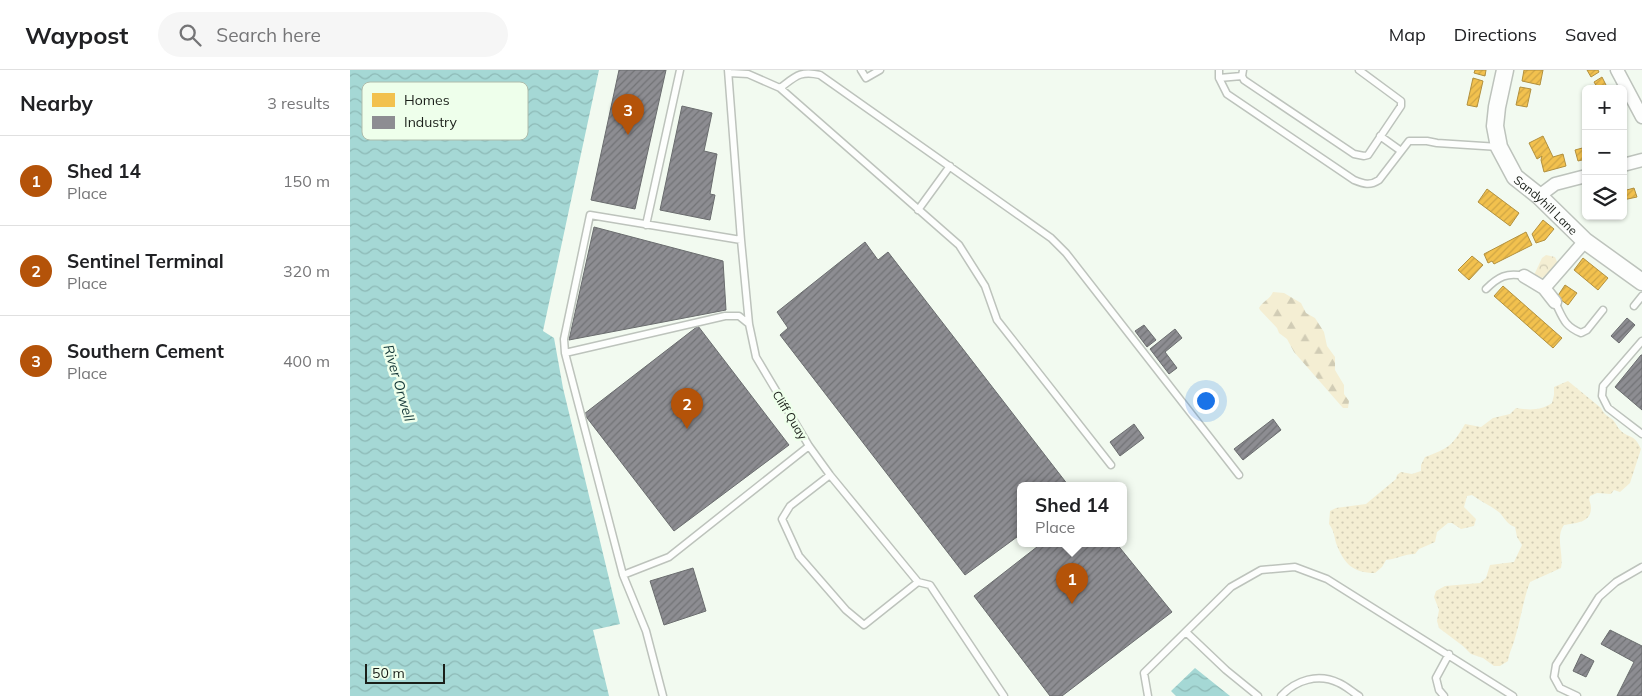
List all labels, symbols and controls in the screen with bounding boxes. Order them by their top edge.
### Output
search box [158,12,508,57]
text: Waypost [25,20,128,50]
icon: search [176,21,204,49]
text: Search here [216,23,321,47]
text: Map [1389,23,1426,46]
text: Directions [1454,23,1537,46]
text: Saved [1565,23,1617,46]
legend [362,82,528,140]
map controls [1582,85,1627,220]
button: + [1582,85,1627,130]
text: Nearby [20,90,93,116]
text: Homes [404,91,450,109]
text: 3 results [267,93,330,113]
pin: 3 [612,94,644,135]
text: Industry [404,113,458,131]
button: − [1582,130,1627,175]
text: Shed 14 [67,159,141,183]
text: 1 [31,171,41,191]
text: 150 m [283,171,330,191]
street label: Sandyhill Lane [1511,172,1581,238]
button: layers [1582,175,1627,220]
text: Place [67,183,107,203]
text: Sentinel Terminal [67,249,224,273]
text: 2 [31,261,41,281]
text: 320 m [283,261,330,281]
text: Place [67,273,107,293]
text: Southern Cement [67,339,224,363]
water label: River Orwell [379,342,419,424]
text: 3 [31,351,41,371]
text: 400 m [283,351,330,371]
text: Place [67,363,107,383]
pin: 2 [671,388,703,429]
street label: Cliff Quay [769,388,811,443]
your location [1193,388,1219,414]
popup [1017,482,1127,547]
text: Shed 14 [1035,493,1109,517]
text: Place [1035,517,1075,537]
pin: 1 [1056,563,1088,604]
scale bar [365,661,445,684]
text: 50 m [372,664,405,682]

